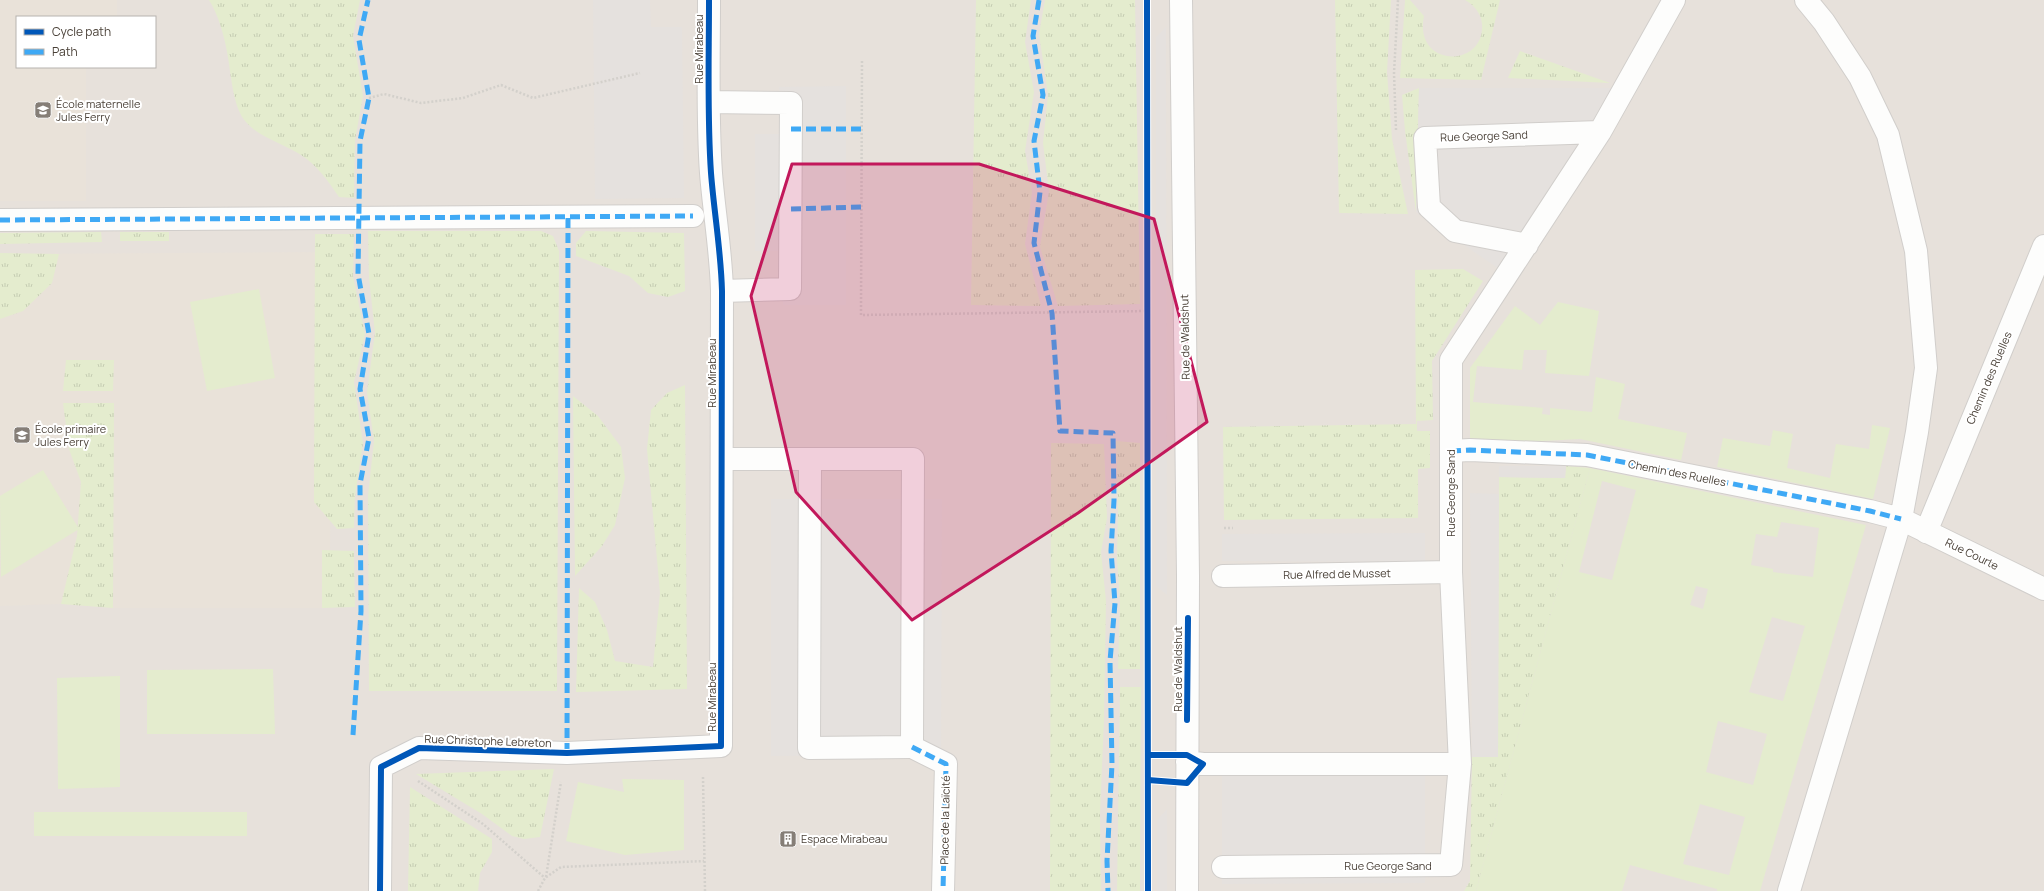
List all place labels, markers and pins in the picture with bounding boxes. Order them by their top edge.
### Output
place label: École maternelle Jules Ferry [56,96,141,124]
school or university icon: École maternelle Jules Ferry [33,100,53,120]
place label: École primaire Jules Ferry [35,421,107,449]
school or university icon: École primaire Jules Ferry [12,425,32,445]
building icon: Espace Mirabeau [778,829,798,849]
place label: Espace Mirabeau [801,831,887,846]

